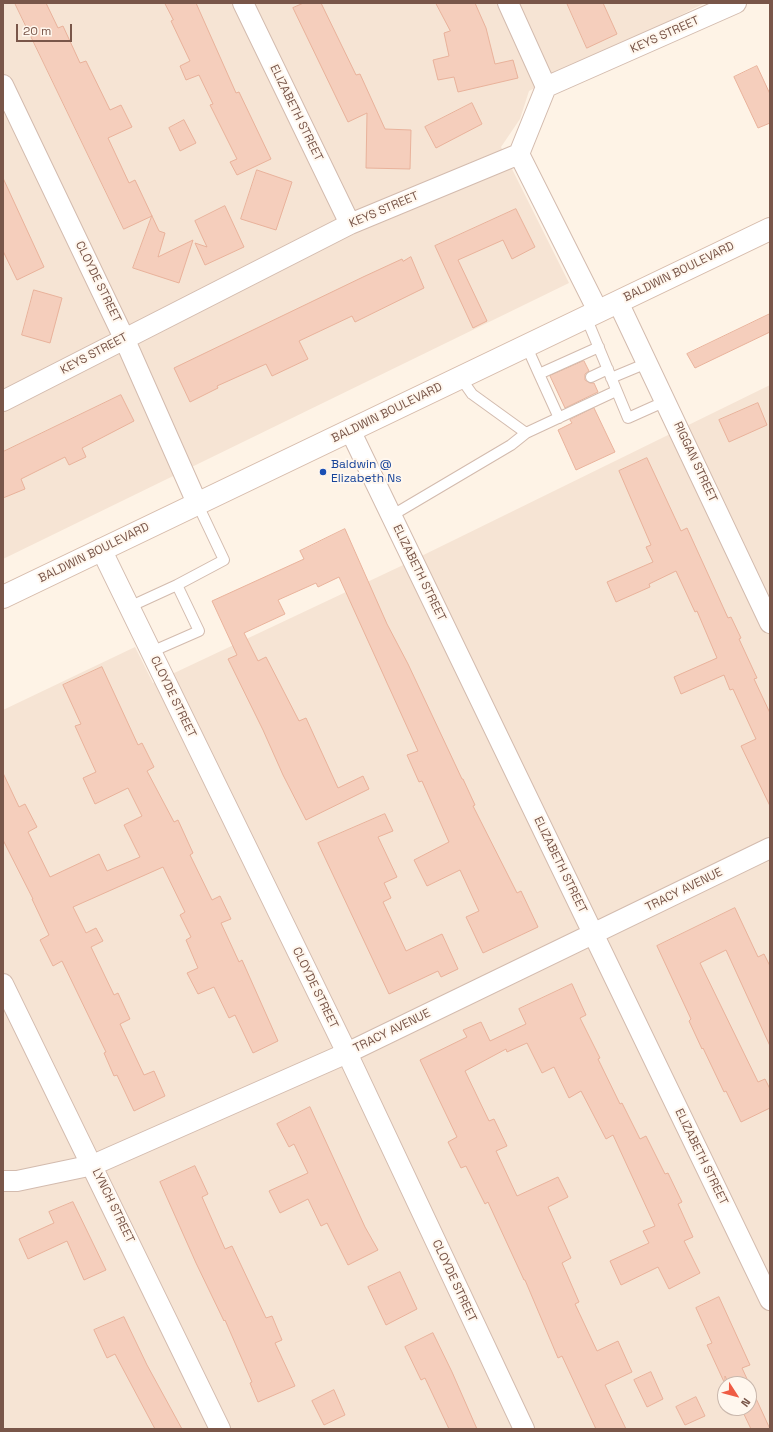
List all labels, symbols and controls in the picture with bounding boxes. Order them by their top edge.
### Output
street label: KEYS STREET [628,13,702,57]
scale bar [18,16,74,42]
text: 20 m [23,23,51,39]
street label: ELIZABETH STREET [266,62,326,164]
street label: KEYS STREET [347,189,421,231]
street label: CLOYDE STREET [72,239,124,325]
street label: BALDWIN BOULEVARD [621,239,737,305]
street label: KEYS STREET [58,330,130,378]
street label: BALDWIN BOULEVARD [329,380,445,446]
street label: RIGGAN STREET [670,419,720,505]
place label: Baldwin @ Elizabeth Ns [331,458,402,486]
marker: Baldwin @ Elizabeth Ns [318,467,328,477]
street label: BALDWIN BOULEVARD [36,520,152,586]
street label: ELIZABETH STREET [389,522,449,624]
street label: CLOYDE STREET [147,654,199,740]
street label: ELIZABETH STREET [530,814,590,916]
street label: TRACY AVENUE [643,865,725,915]
street label: CLOYDE STREET [289,945,341,1031]
street label: TRACY AVENUE [351,1006,433,1056]
street label: ELIZABETH STREET [671,1106,731,1208]
street label: LYNCH STREET [89,1166,137,1246]
street label: CLOYDE STREET [429,1238,479,1324]
north arrow [717,1376,757,1416]
text: N [738,1395,754,1410]

